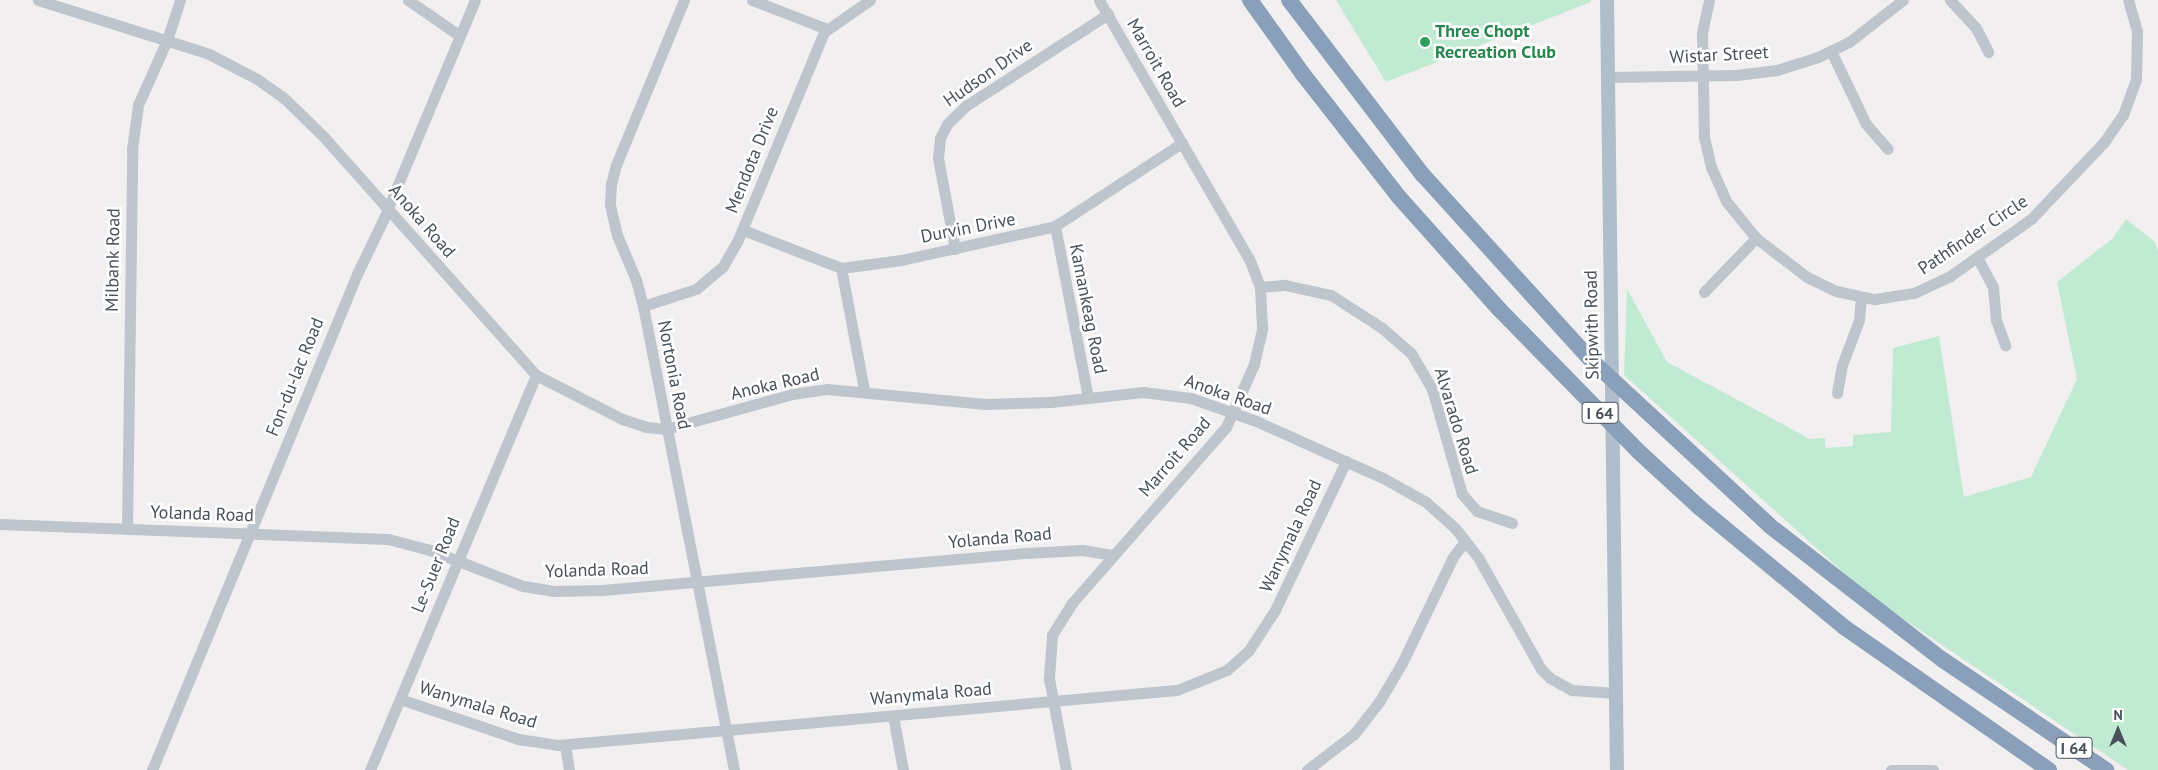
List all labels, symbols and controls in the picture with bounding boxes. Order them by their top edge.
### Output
street label: Marroit Road [1122,15,1190,111]
place label: Three Chopt Recreation Club [1435,21,1556,64]
street label: Hudson Drive [939,34,1037,112]
marker: Three Chopt Recreation Club [1419,36,1431,48]
street label: Wistar Street [1669,42,1769,68]
street label: Mendota Drive [721,104,783,216]
street label: Anoka Road [384,180,460,262]
street label: Pathfinder Circle [1914,190,2032,280]
street label: Milbank Road [101,208,125,312]
street label: Durvin Drive [919,208,1017,248]
street label: Kamankeag Road [1065,242,1111,376]
street label: Skipwith Road [1580,270,1604,380]
street label: Fon-du-lac Road [261,314,329,440]
street label: Nortonia Road [653,319,695,431]
street label: Anoka Road [728,363,822,405]
street label: Alvarado Road [1429,365,1483,477]
street label: Anoka Road [1182,370,1274,420]
road number: I 64 [1581,399,1619,426]
street label: Marroit Road [1134,413,1216,501]
street label: Wanymala Road [1255,476,1327,596]
street label: Yolanda Road [150,501,254,527]
street label: Le-Suer Road [407,514,465,616]
street label: Yolanda Road [947,523,1053,553]
street label: Yolanda Road [545,557,649,583]
street label: Wanymala Road [417,677,539,733]
street label: Wanymala Road [869,678,993,710]
north arrow [2093,705,2143,755]
text: N [2113,706,2123,724]
road number: I 64 [2055,734,2093,761]

